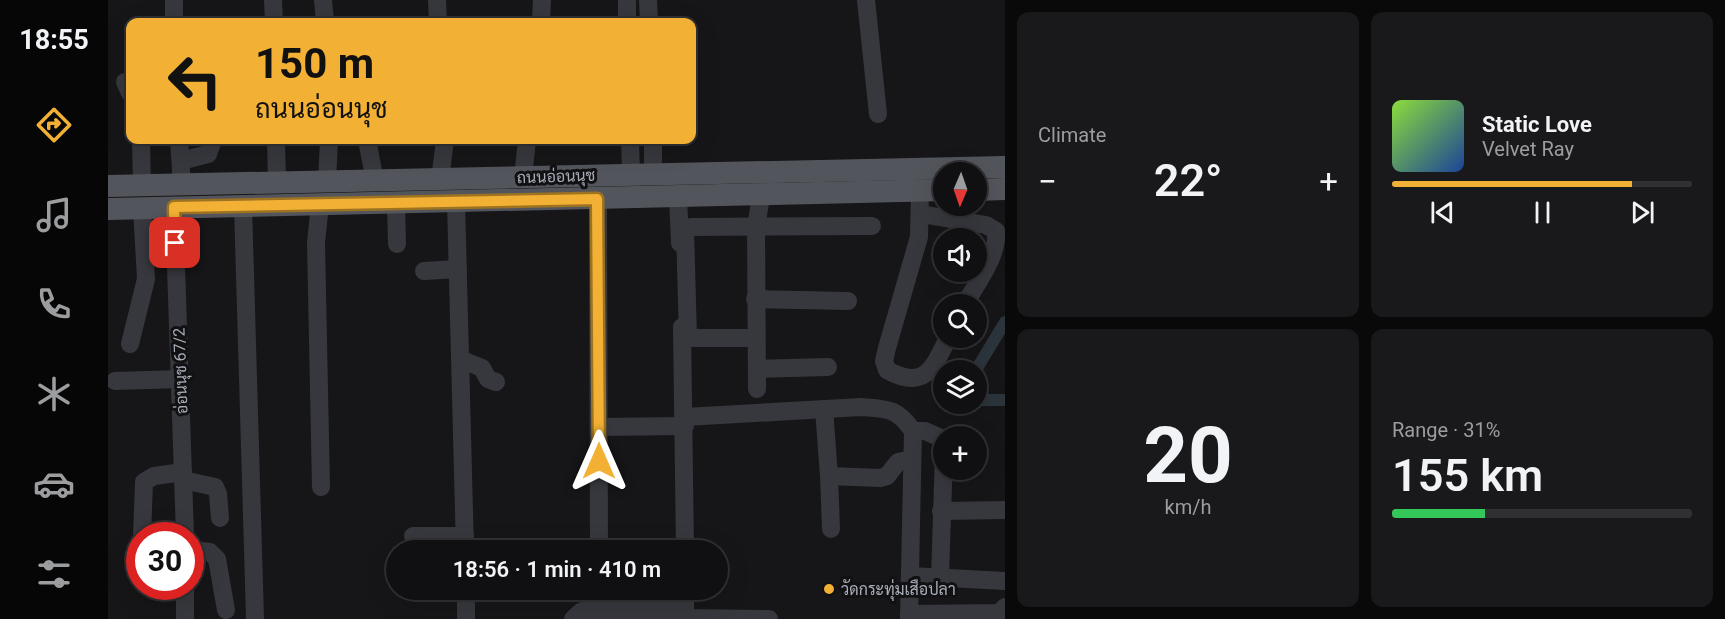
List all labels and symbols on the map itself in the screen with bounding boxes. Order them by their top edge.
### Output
north arrow [933,162,987,216]
street label: ถนนอ่อนนุช [516,165,596,189]
pin [149,217,200,268]
street label: อ่อนนุช 67/2 [168,327,194,415]
position arrow [567,429,631,493]
speed limit sign: 30 [126,522,204,600]
place label: วัดกระทุ่มเสือปลา [841,579,956,601]
marker: วัดกระทุ่มเสือปลา [822,582,836,596]

